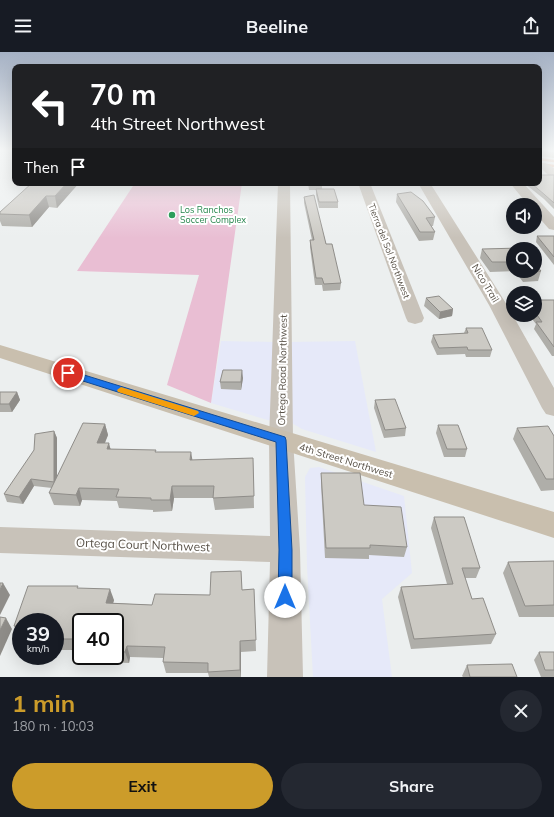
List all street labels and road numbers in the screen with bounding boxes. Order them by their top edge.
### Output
street label: Tierra del Sol Northwest [366,202,413,300]
street label: Nico Trail [469,262,502,305]
street label: Ortega Road Northwest [275,314,290,426]
street label: 4th Street Northwest [298,440,395,481]
street label: Ortega Court Northwest [76,535,210,554]

